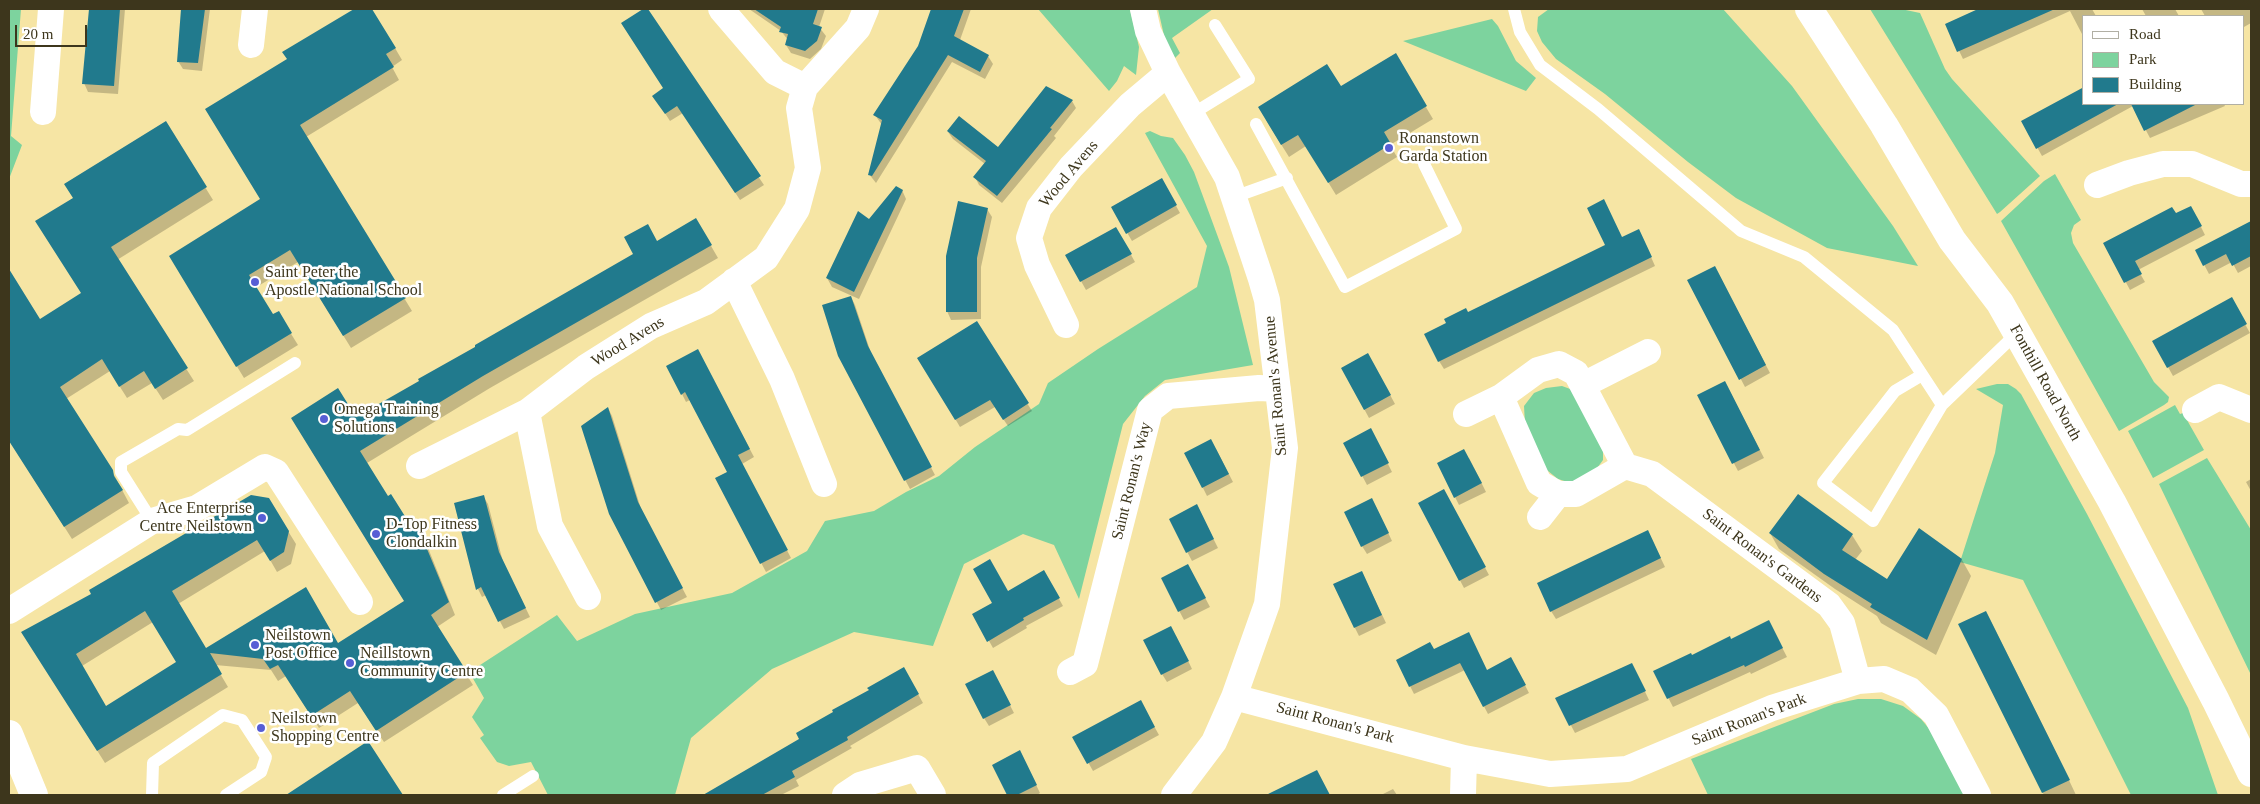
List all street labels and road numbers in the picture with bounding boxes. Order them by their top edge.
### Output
street label: Wood Avens [1035,137,1103,211]
street label: Wood Avens [588,313,668,371]
street label: Saint Ronan's Avenue [1260,315,1292,457]
street label: Fonthill Road North [2005,322,2085,444]
street label: Saint Ronan's Way [1108,420,1156,542]
street label: Saint Ronan's Gardens [1698,505,1826,607]
street label: Saint Ronan's Park [1689,689,1809,751]
street label: Saint Ronan's Park [1274,698,1396,748]

